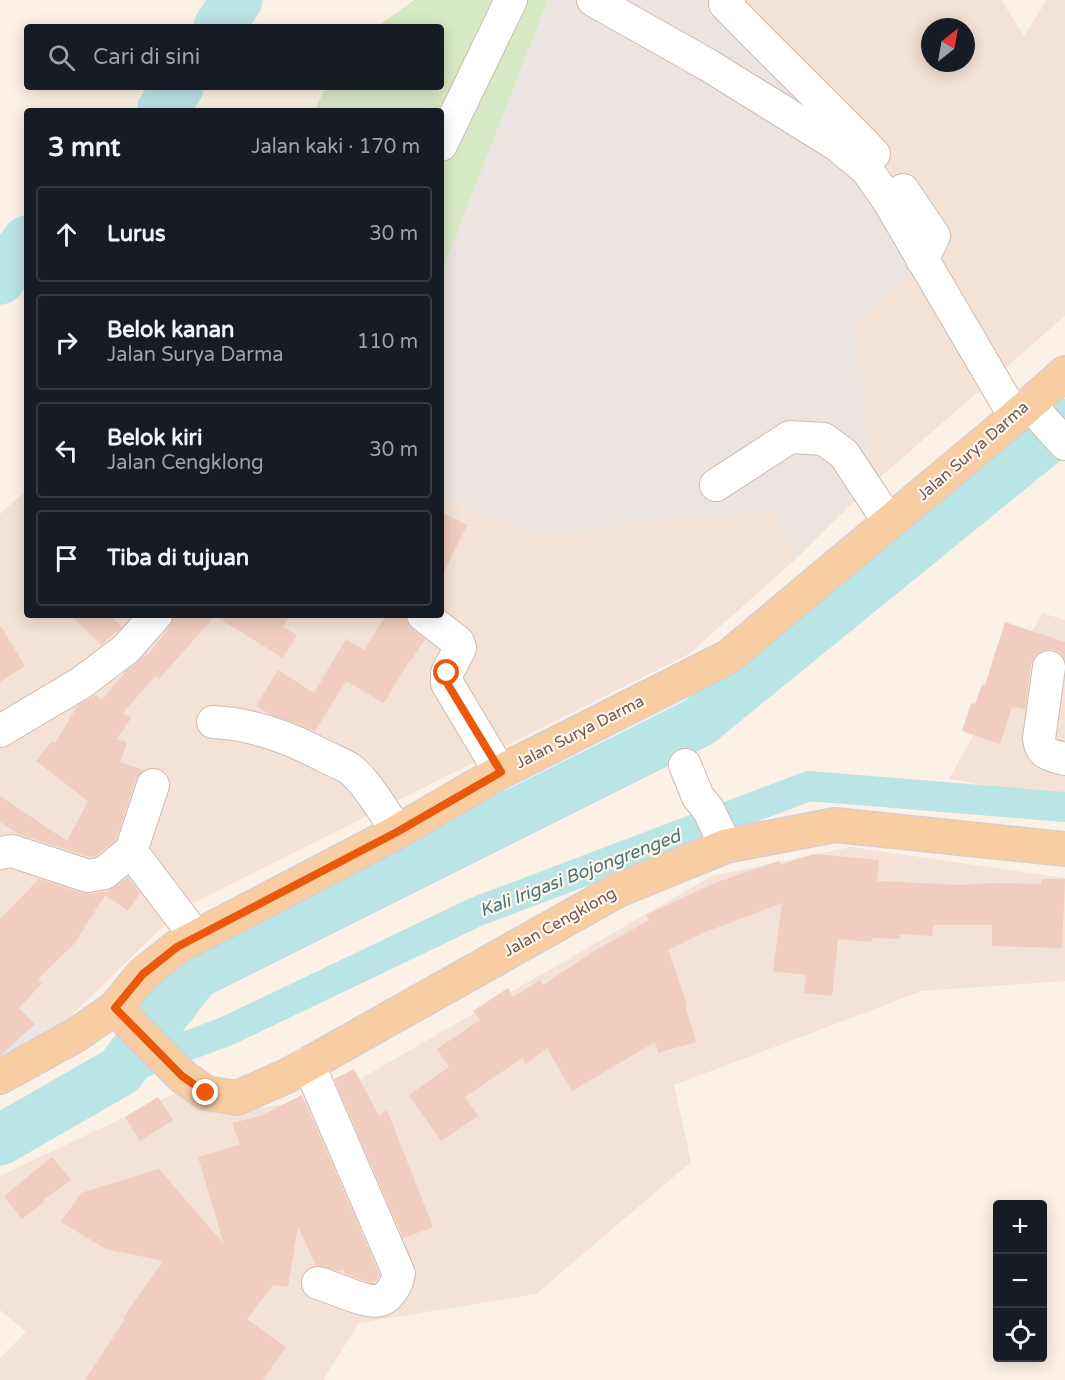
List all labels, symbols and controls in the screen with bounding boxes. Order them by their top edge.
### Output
north arrow [921,18,975,72]
search box [24,24,444,90]
icon: search [45,41,78,74]
text: Cari di sini [93,44,200,70]
text: 3 mnt [48,132,120,163]
text: Jalan kaki · 170 m [251,135,420,159]
icon: ahead [50,218,83,251]
text: Lurus [107,221,165,247]
text: 30 m [369,222,418,246]
text: Belok kanan [107,317,234,343]
icon: right [50,326,83,359]
text: 110 m [357,330,418,354]
text: Jalan Surya Darma [107,343,284,367]
street label: Jalan Surya Darma [913,397,1033,505]
text: Belok kiri [107,425,203,451]
icon: left [50,434,83,467]
text: 30 m [369,438,418,462]
text: Jalan Cengklong [107,451,264,475]
icon: arrive [50,542,83,575]
text: Tiba di tujuan [107,545,249,571]
route start [433,659,459,685]
street label: Jalan Surya Darma [513,691,647,773]
water label: Kali Irigasi Bojongrenged [477,824,686,921]
street label: Jalan Cengklong [500,883,620,961]
route end [192,1079,218,1105]
map controls [993,1200,1047,1362]
button: + [993,1200,1047,1254]
button: − [993,1254,1047,1308]
button: locate [993,1308,1047,1362]

